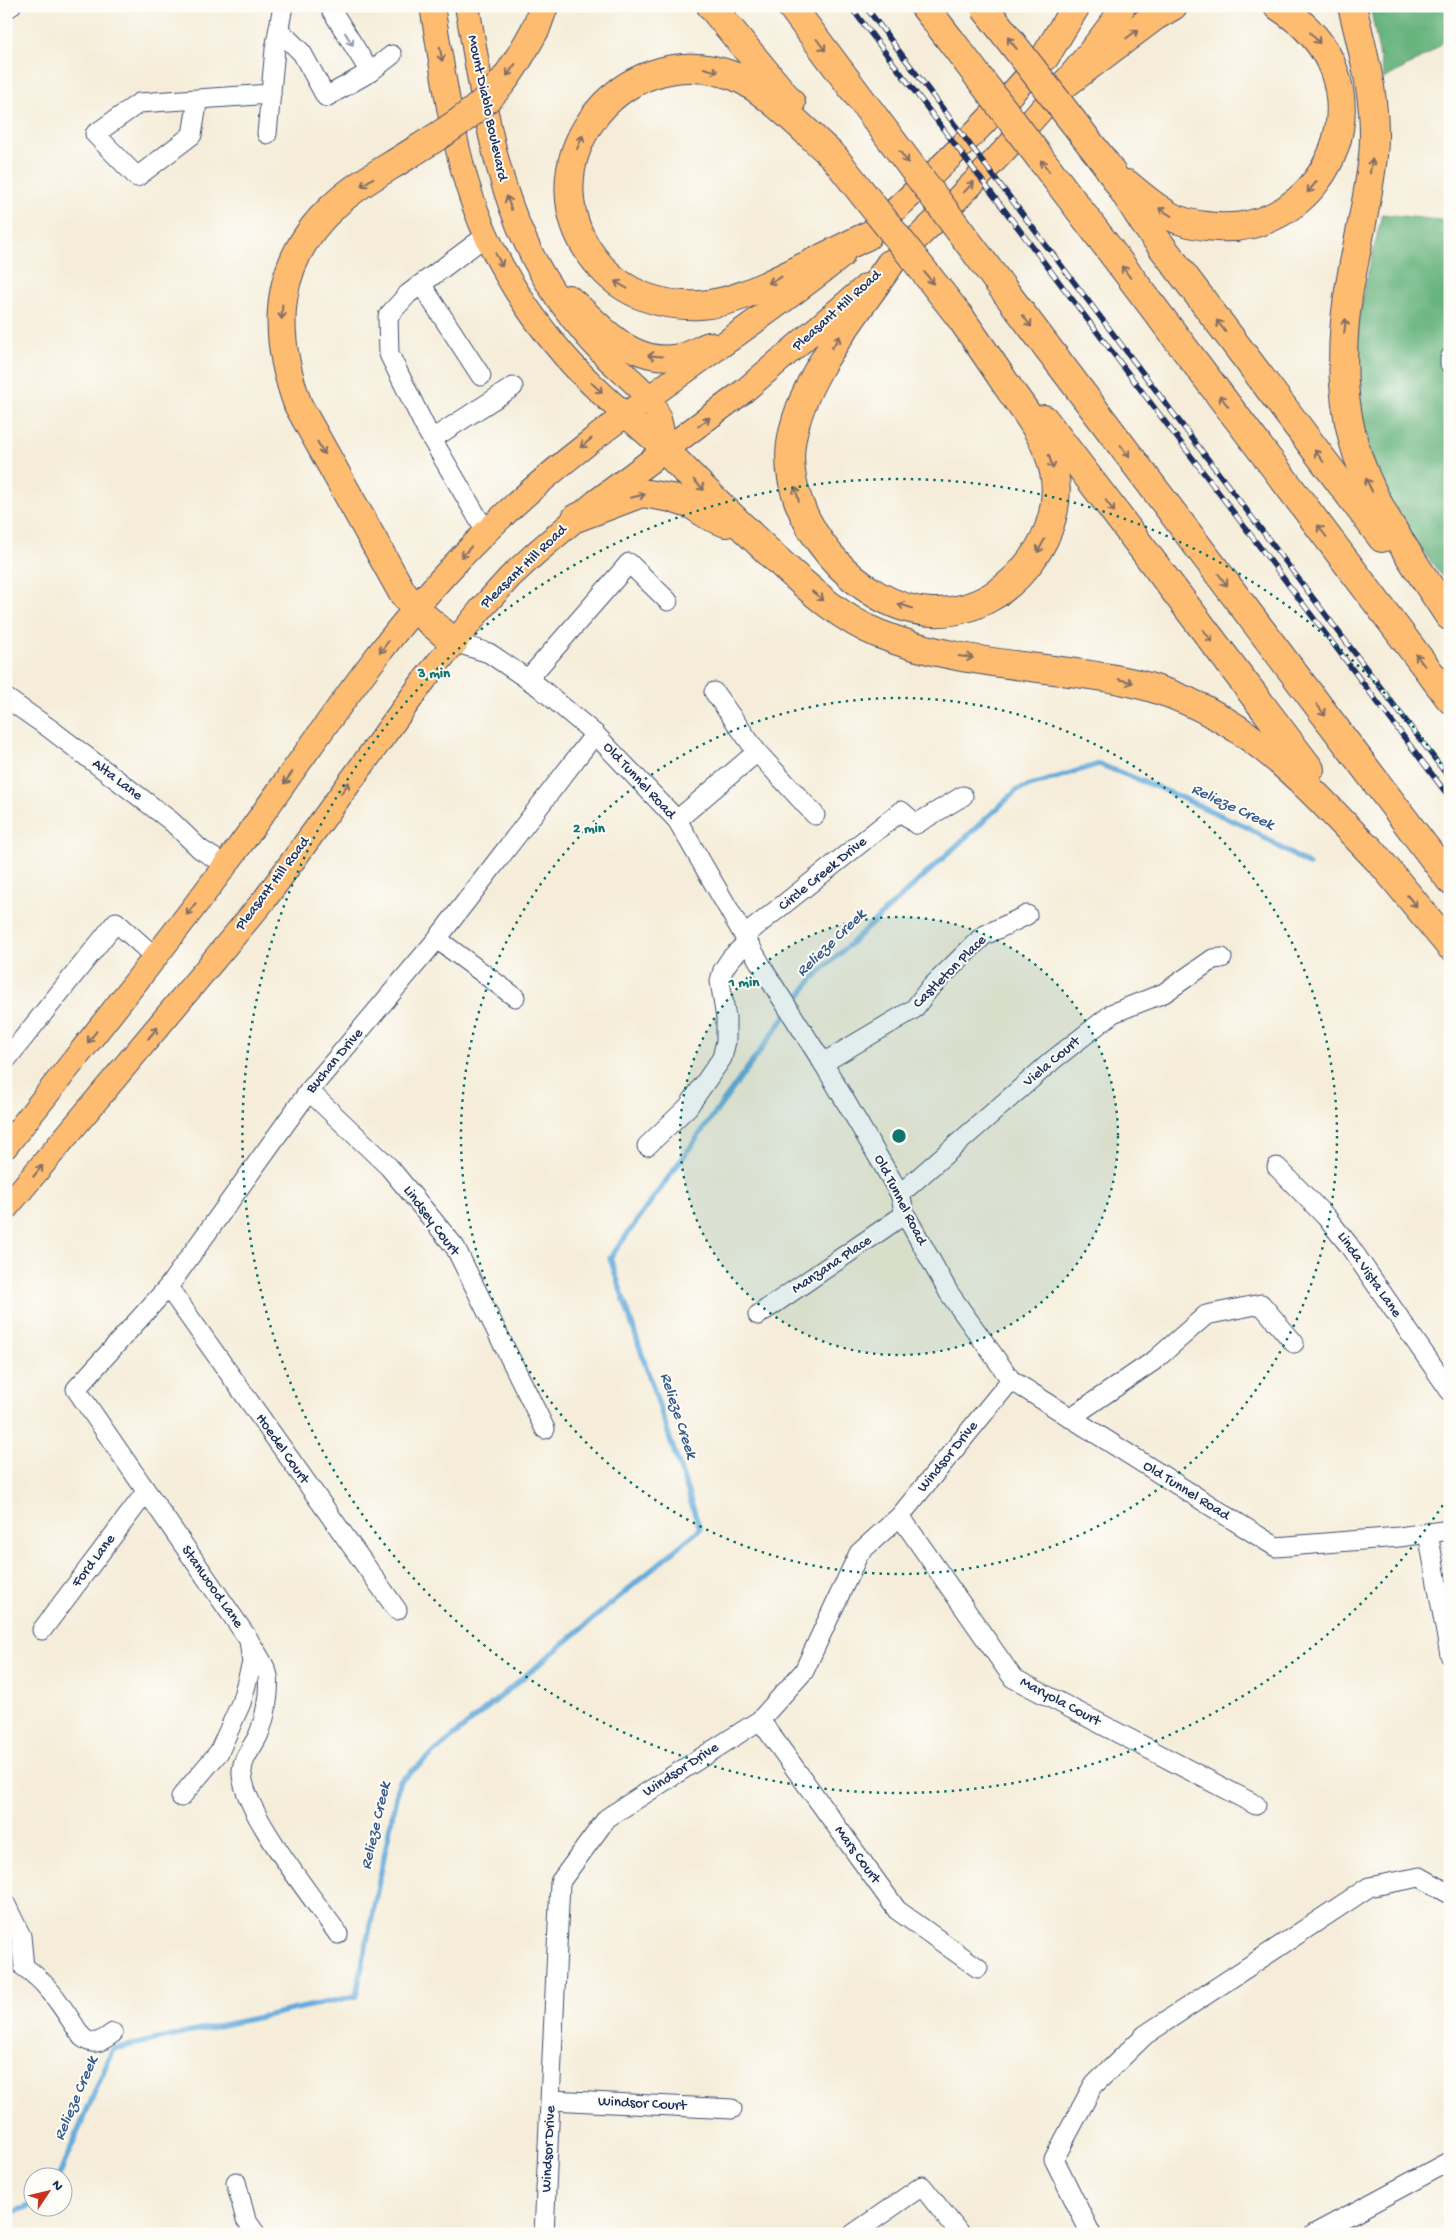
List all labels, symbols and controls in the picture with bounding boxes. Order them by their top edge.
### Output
one-way arrow [1125,28,1138,39]
one-way arrow [1309,31,1321,44]
one-way arrow [344,32,355,46]
street label: Mount Diablo Boulevard [463,33,511,184]
one-way arrow [1007,36,1017,50]
one-way arrow [815,38,826,51]
one-way arrow [436,46,446,62]
one-way arrow [506,63,516,77]
one-way arrow [703,66,719,75]
one-way arrow [576,135,585,150]
one-way arrow [899,150,910,163]
one-way arrow [1367,158,1377,174]
one-way arrow [1040,160,1051,173]
one-way arrow [360,177,374,187]
one-way arrow [1306,180,1317,193]
one-way arrow [963,181,975,193]
one-way arrow [504,196,513,211]
one-way arrow [1158,207,1172,217]
one-way arrow [495,252,504,267]
one-way arrow [1121,265,1131,279]
street label: Pleasant Hill Road [788,266,886,356]
one-way arrow [923,271,934,284]
one-way arrow [768,276,783,286]
one-way arrow [614,280,629,290]
one-way arrow [277,304,286,320]
one-way arrow [1022,314,1032,328]
one-way arrow [1340,318,1350,334]
one-way arrow [1216,320,1227,333]
one-way arrow [831,336,841,350]
one-way arrow [647,352,663,361]
one-way arrow [591,383,604,394]
one-way arrow [1219,394,1229,408]
one-way arrow [697,417,711,427]
one-way arrow [580,438,593,449]
one-way arrow [316,440,326,455]
one-way arrow [1120,444,1130,458]
one-way arrow [1314,450,1325,463]
one-way arrow [1046,453,1056,469]
one-way arrow [693,478,705,491]
one-way arrow [1364,478,1374,493]
one-way arrow [791,486,801,502]
one-way arrow [630,491,646,500]
one-way arrow [1105,499,1115,513]
street label: Pleasant Hill Road [476,520,572,613]
one-way arrow [1317,524,1327,538]
one-way arrow [1036,538,1046,553]
one-way arrow [460,546,472,559]
one-way arrow [1217,573,1228,586]
one-way arrow [811,590,824,601]
one-way arrow [897,601,913,611]
one-way arrow [1203,629,1213,643]
one-way arrow [379,640,389,654]
one-way arrow [957,652,973,662]
one-way arrow [1415,654,1426,667]
text: 3 min [417,665,451,683]
one-way arrow [1118,677,1134,686]
one-way arrow [1316,703,1326,717]
street label: Old Tunnel Road [599,739,680,824]
street label: Alta Lane [88,755,146,805]
one-way arrow [283,771,293,785]
water label: Relieze Creek [1188,781,1278,836]
one-way arrow [340,782,350,796]
text: 2 min [573,820,606,838]
street label: Pleasant Hill Road [231,832,315,935]
street label: Circle Creek Drive [775,833,871,915]
one-way arrow [1406,894,1417,907]
one-way arrow [186,902,197,915]
water label: Relieze Creek [793,905,872,982]
street label: Castleton Place [910,931,991,1012]
text: 1 min [728,974,760,992]
street label: Buchan Drive [302,1025,368,1098]
one-way arrow [147,1026,159,1039]
one-way arrow [86,1030,97,1043]
street label: Viela Court [1019,1032,1086,1092]
centre of rings [890,1127,908,1145]
street label: Old Tunnel Road [869,1152,931,1249]
one-way arrow [32,1164,43,1177]
street label: Lindsey Court [399,1182,464,1261]
street label: Linda Vista Lane [1333,1229,1405,1321]
street label: Manzana Place [789,1232,876,1298]
water label: Relieze Creek [654,1371,700,1463]
street label: Hoedel Court [251,1410,314,1489]
street label: Windsor Drive [914,1417,982,1496]
street label: Old Tunnel Road [1139,1457,1234,1526]
street label: Ford Lane [68,1531,120,1592]
street label: Stanwood Lane [177,1542,247,1632]
street label: Maryola Court [1017,1673,1105,1732]
street label: Windsor Drive [640,1739,723,1801]
water label: Relieze Creek [358,1779,397,1871]
street label: Mars Court [830,1822,885,1889]
water label: Relieze Creek [51,2053,104,2144]
street label: Windsor Court [597,2093,689,2115]
street label: Windsor Drive [538,2105,560,2193]
north arrow [22,2168,72,2218]
text: N [47,2177,66,2195]

